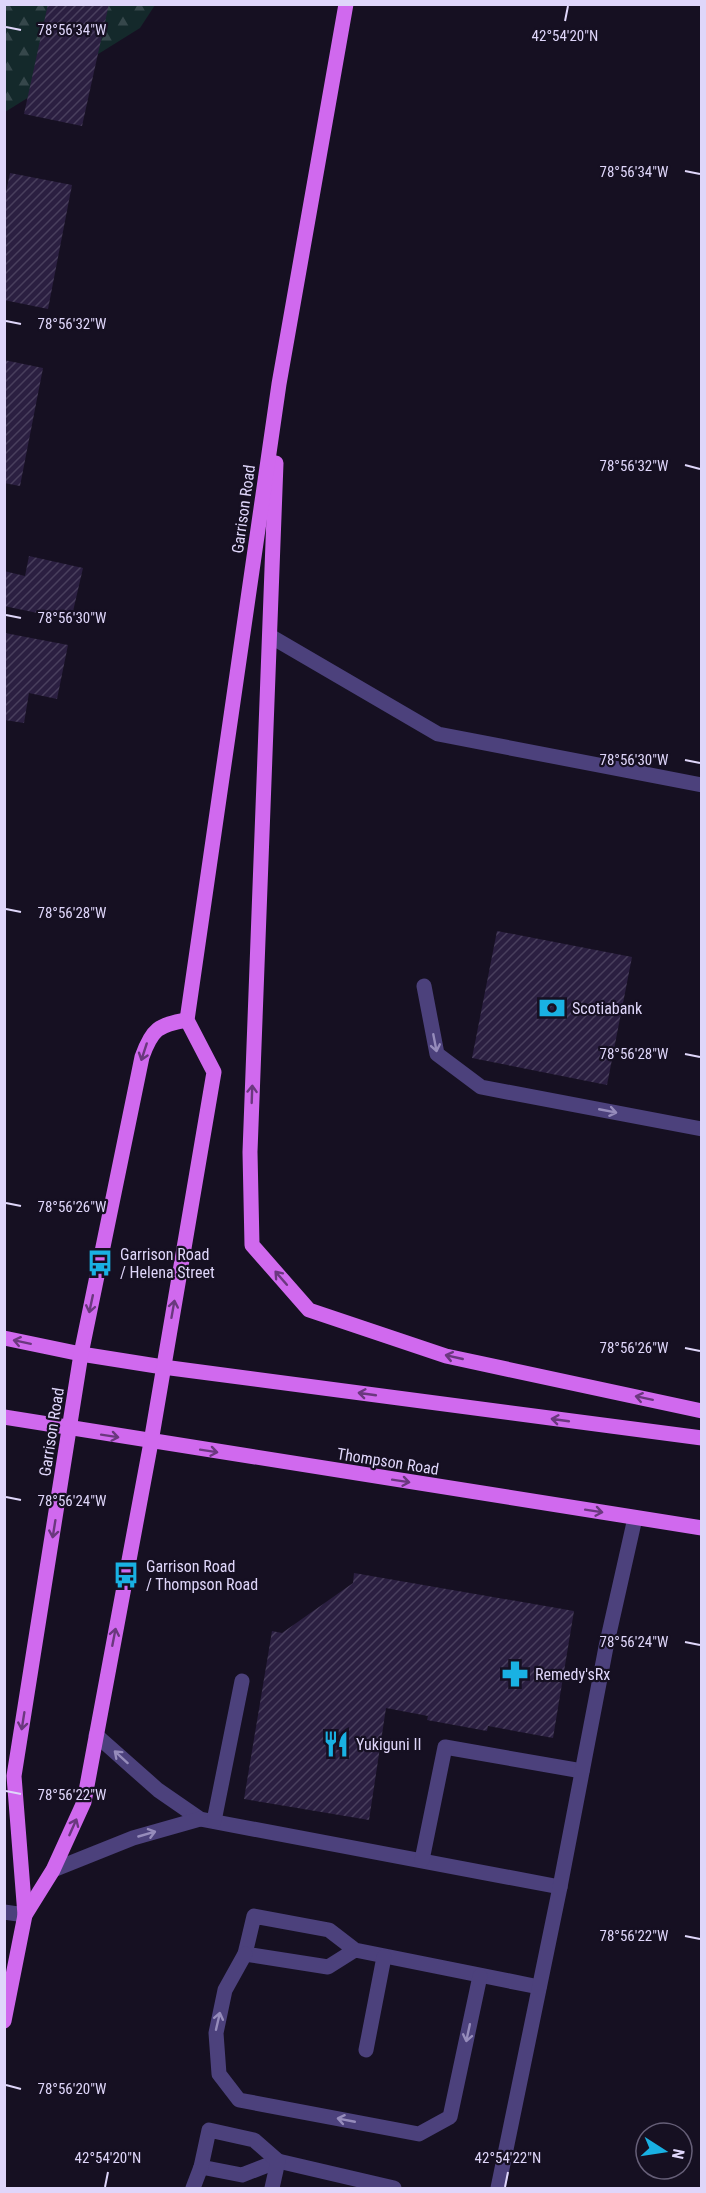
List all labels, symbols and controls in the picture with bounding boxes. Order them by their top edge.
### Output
text: 78°56'34"W [38,21,107,39]
text: 42°54'20"N [532,27,598,45]
text: 78°56'34"W [600,163,669,181]
text: 78°56'32"W [38,315,107,333]
text: 78°56'32"W [600,457,669,475]
street label: Garrison Road [228,463,259,555]
text: 78°56'30"W [38,609,107,627]
text: 78°56'30"W [600,751,669,769]
text: 78°56'28"W [38,904,107,922]
bank icon: Scotiabank [537,993,567,1023]
place label: Scotiabank [572,999,643,1018]
one-way arrow [430,1033,441,1053]
one-way arrow [138,1042,149,1061]
text: 78°56'28"W [600,1045,669,1063]
one-way arrow [247,1084,258,1104]
one-way arrow [598,1106,618,1117]
text: 78°56'26"W [38,1198,107,1216]
place label: Garrison Road / Helena Street [120,1245,215,1282]
bus stop icon: Garrison Road / Helena Street [85,1248,115,1278]
one-way arrow [274,1271,288,1286]
one-way arrow [85,1294,96,1313]
one-way arrow [167,1300,178,1319]
one-way arrow [13,1335,32,1347]
text: 78°56'26"W [600,1339,669,1357]
one-way arrow [444,1351,463,1363]
street label: Garrison Road [35,1386,68,1478]
one-way arrow [358,1388,377,1399]
one-way arrow [635,1392,654,1404]
one-way arrow [551,1414,571,1425]
one-way arrow [100,1430,120,1441]
street label: Thompson Road [336,1444,440,1479]
one-way arrow [198,1446,218,1457]
one-way arrow [391,1476,411,1487]
text: 78°56'24"W [38,1492,107,1510]
one-way arrow [584,1506,603,1517]
one-way arrow [48,1518,59,1538]
place label: Garrison Road / Thompson Road [146,1557,258,1594]
bus stop icon: Garrison Road / Thompson Road [111,1560,141,1590]
one-way arrow [109,1628,120,1648]
text: 78°56'24"W [600,1633,669,1651]
pharmacy icon: Remedy'sRx [500,1659,530,1689]
place label: Remedy'sRx [535,1665,610,1684]
one-way arrow [17,1711,28,1730]
restaurant icon: Yukiguni II [321,1729,351,1759]
place label: Yukiguni II [356,1735,421,1754]
one-way arrow [113,1750,128,1764]
text: 78°56'22"W [38,1786,107,1804]
one-way arrow [68,1818,79,1836]
one-way arrow [137,1828,156,1839]
text: 78°56'22"W [600,1927,669,1945]
one-way arrow [213,2012,225,2031]
one-way arrow [462,2023,473,2042]
text: 78°56'20"W [38,2080,107,2098]
one-way arrow [337,2114,356,2125]
north arrow [634,2121,694,2181]
text: N [668,2147,688,2161]
text: 42°54'20"N [75,2149,141,2167]
text: 42°54'22"N [475,2149,541,2167]

